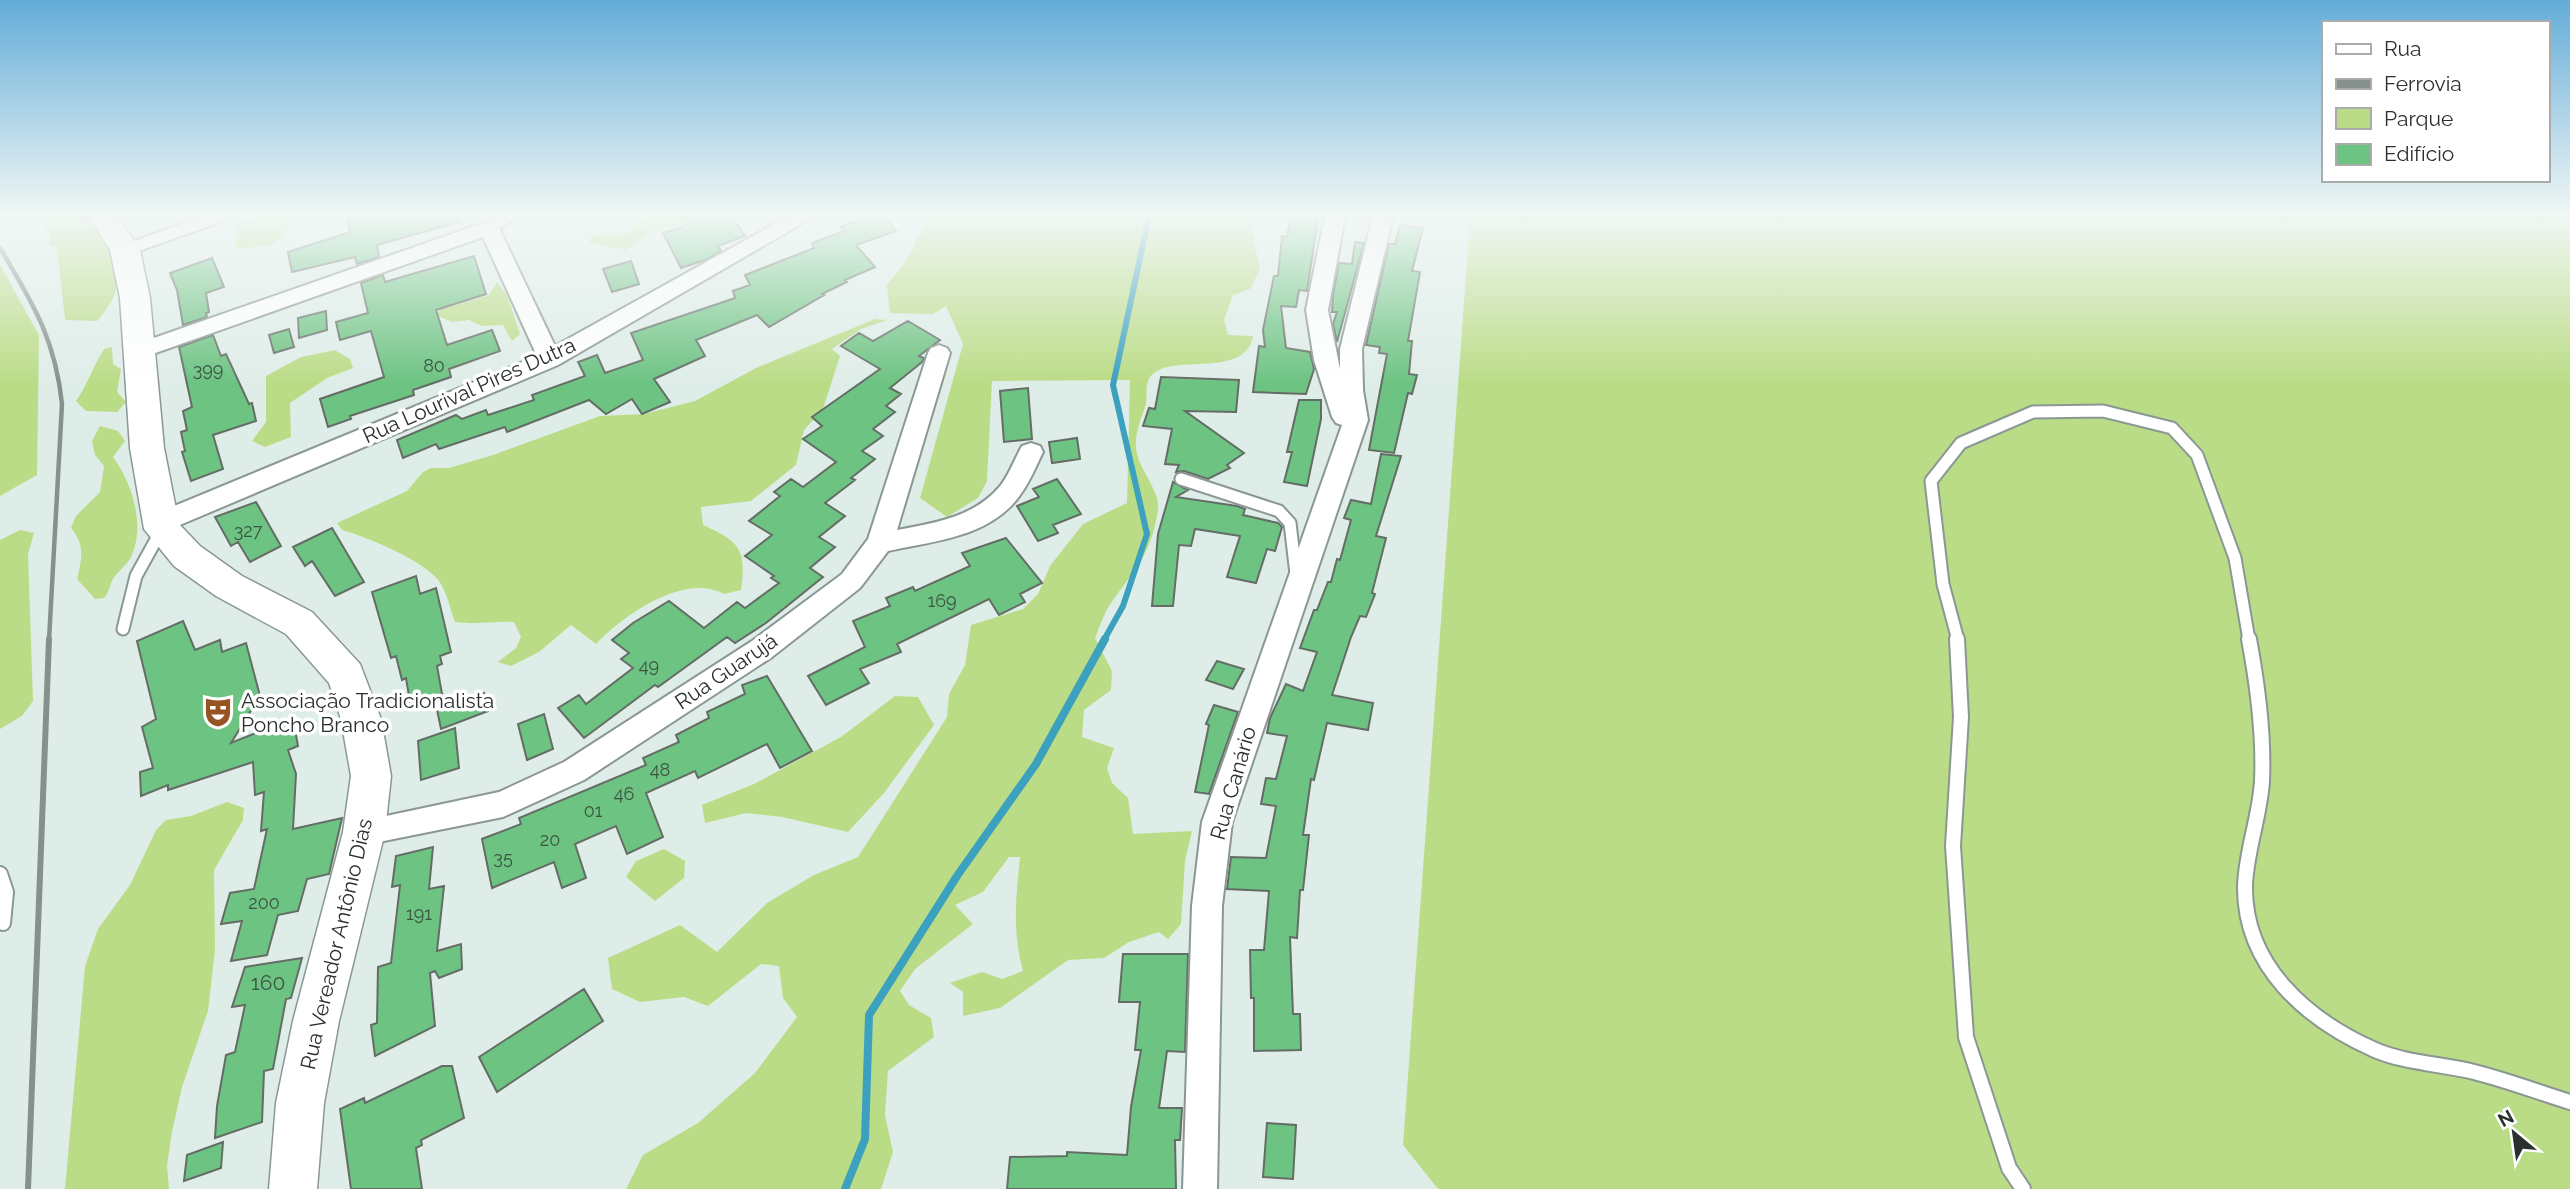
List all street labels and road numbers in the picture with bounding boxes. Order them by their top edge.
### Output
street label: Rua Lourival Pires Dutra [359,332,579,448]
street label: Rua Guarujá [670,628,782,714]
street label: Rua Canário [1205,723,1261,843]
street label: Rua Vereador Antônio Dias [295,816,377,1072]

